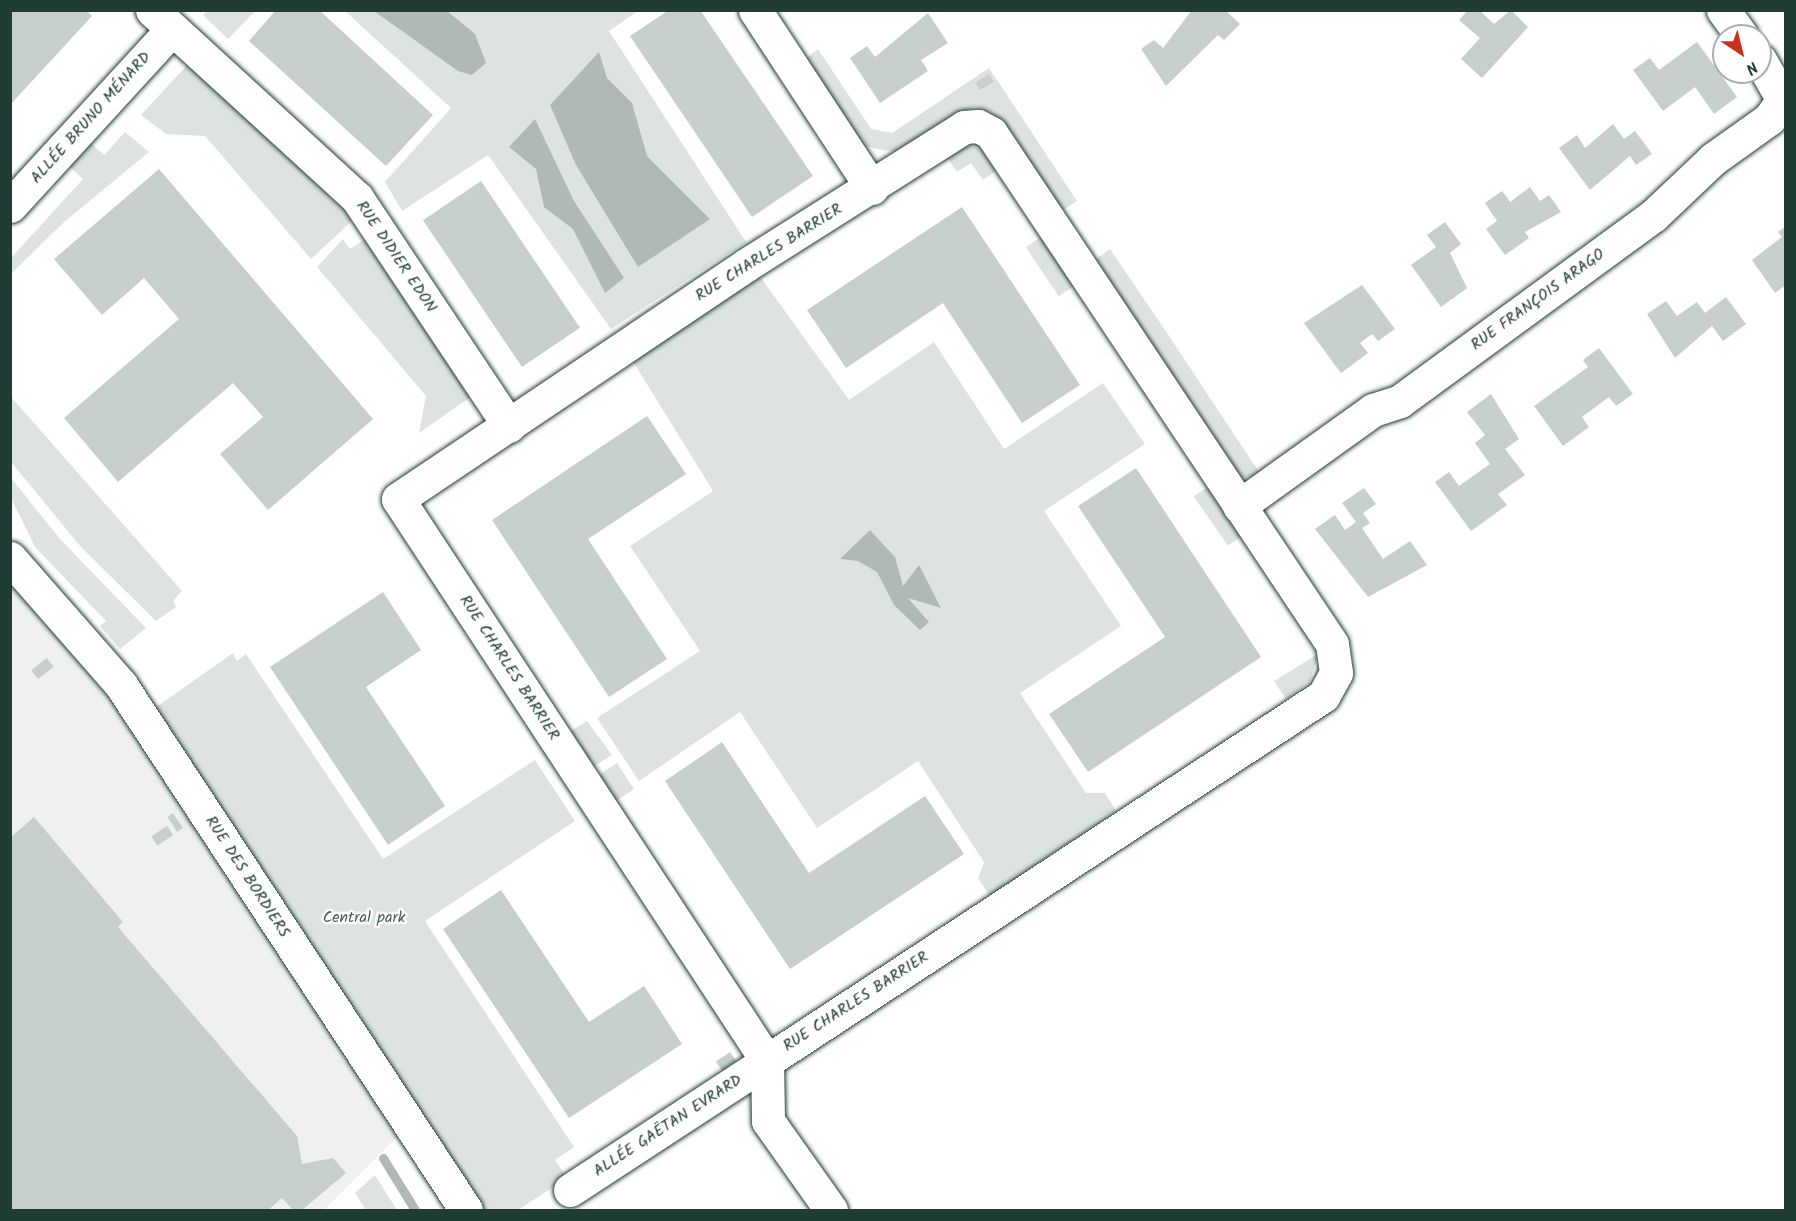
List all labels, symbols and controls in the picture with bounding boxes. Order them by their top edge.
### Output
north arrow [1712,24,1772,84]
street label: ALLÉE BRUNO MÉNARD [27,48,155,188]
text: N [1740,54,1763,81]
street label: RUE DIDIER EDON [352,197,440,317]
street label: RUE CHARLES BARRIER [692,200,846,306]
street label: RUE FRANÇOIS ARAGO [1467,245,1609,355]
street label: RUE CHARLES BARRIER [455,592,563,744]
street label: RUE DES BORDIERS [201,813,293,941]
park label: Central park [323,908,405,928]
street label: RUE CHARLES BARRIER [780,948,932,1056]
street label: ALLÉE GAËTAN EVRARD [590,1071,746,1181]

